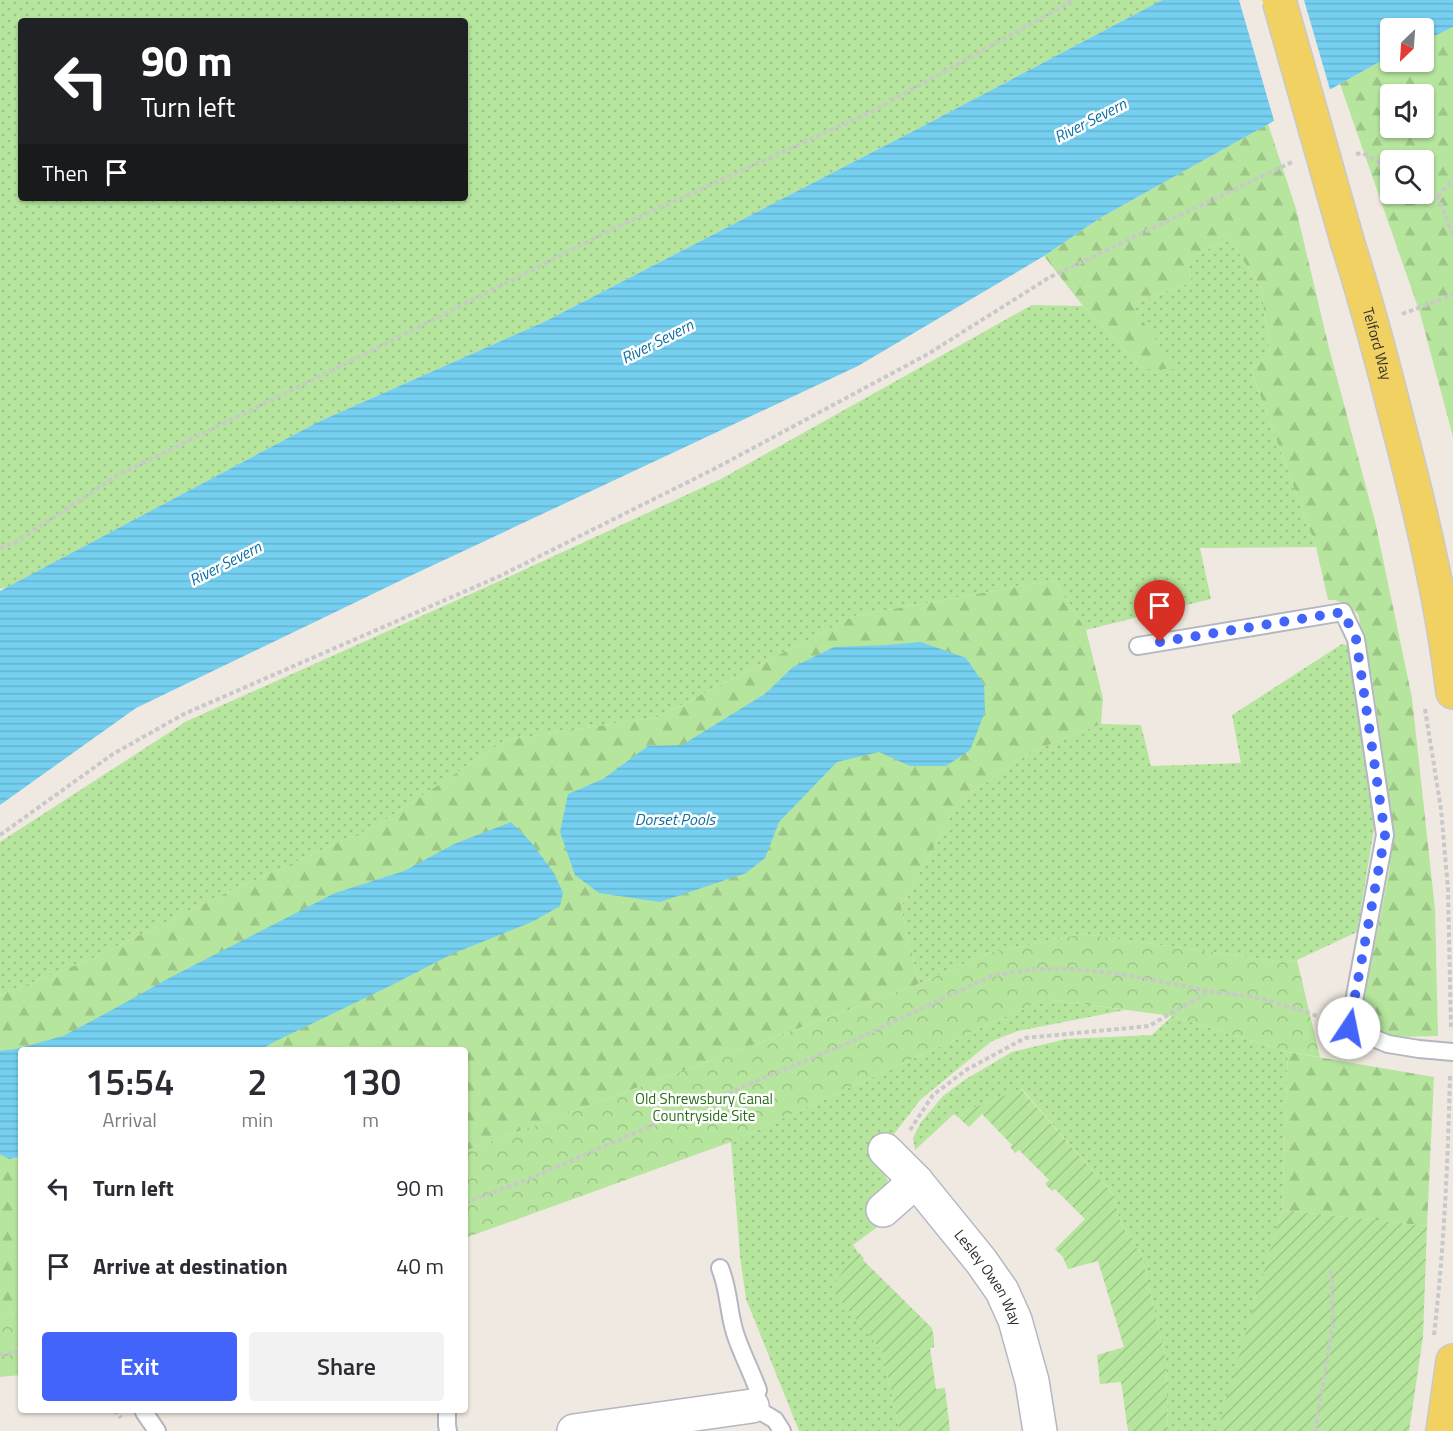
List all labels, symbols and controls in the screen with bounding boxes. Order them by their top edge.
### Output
north arrow [1380,18,1434,72]
map controls [1380,18,1434,204]
text: 90 m [141,28,233,92]
icon: left [42,42,120,120]
button: sound [1380,84,1434,138]
text: Turn left [141,86,235,127]
water label: River Severn [1050,91,1131,148]
button: search [1380,150,1434,204]
text: Then [42,156,88,190]
icon: arrive [100,156,133,189]
street label: Telford Way [1357,305,1398,383]
water label: River Severn [617,312,698,369]
water label: River Severn [185,534,266,591]
pin [1134,580,1185,642]
icon: arrive [1143,589,1176,622]
water label: Dorset Pools [635,807,716,831]
position arrow [1317,996,1381,1060]
text: 15:54 [85,1054,174,1109]
text: 2 [247,1054,267,1109]
text: 130 [340,1054,401,1109]
park label: Old Shrewsbury Canal Countryside Site [635,1087,773,1127]
text: Arrival [103,1104,157,1135]
text: min [241,1104,273,1135]
text: m [362,1104,379,1135]
text: Turn left [93,1171,174,1205]
text: 90 m [396,1171,444,1205]
icon: left [42,1172,75,1205]
street label: Lesley Owen Way [949,1224,1028,1328]
text: Arrive at destination [93,1249,288,1283]
text: 40 m [396,1249,444,1283]
icon: arrive [42,1250,75,1283]
button: Exit [42,1332,237,1401]
button: Share [249,1332,444,1401]

